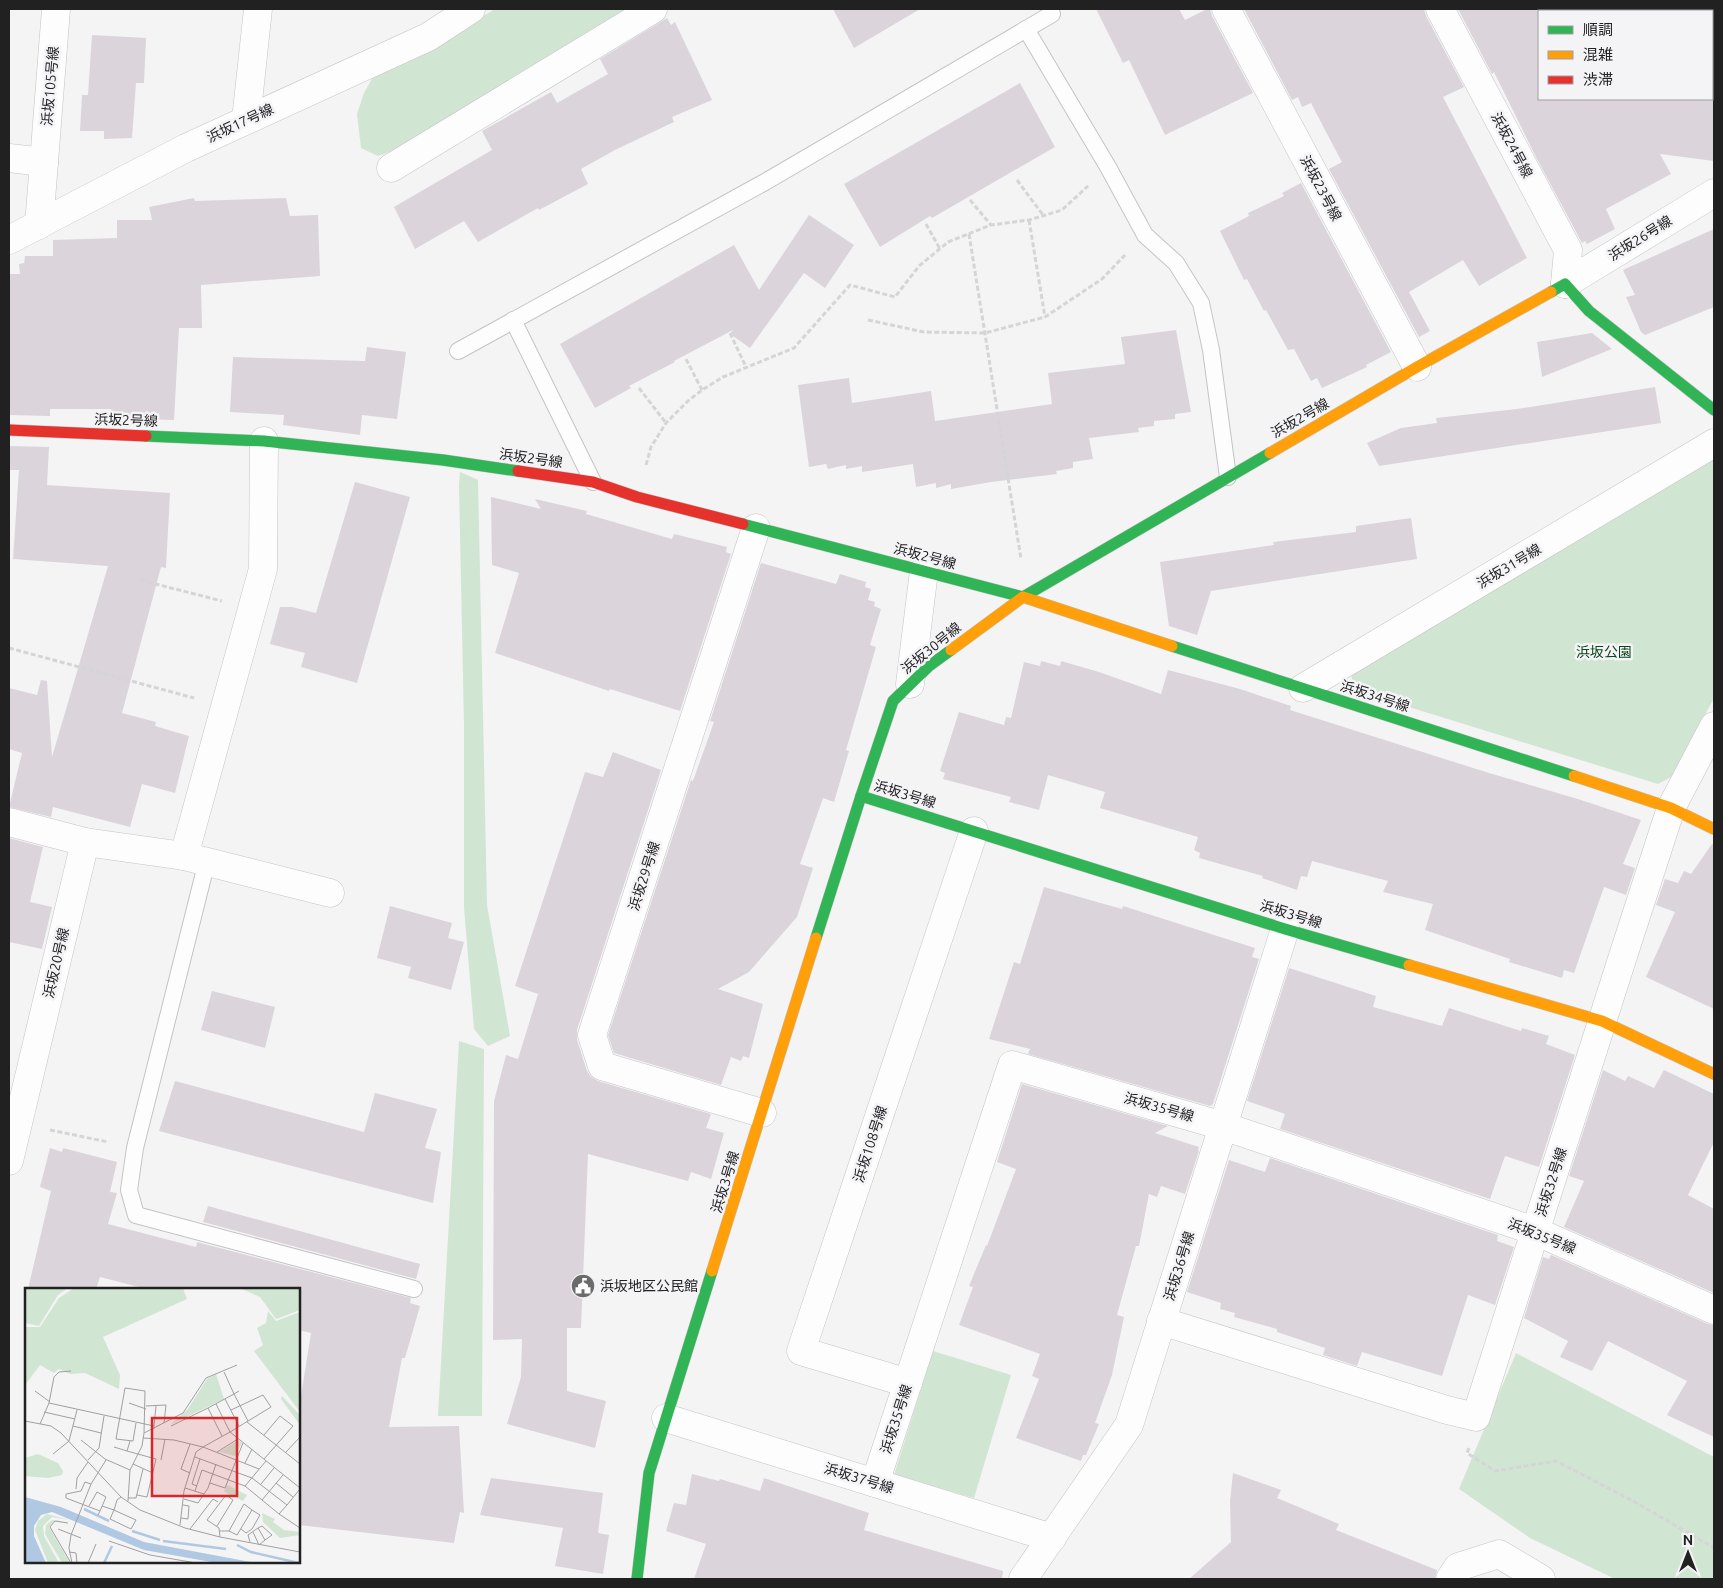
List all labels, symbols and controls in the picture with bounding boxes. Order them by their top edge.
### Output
legend [1538,10,1713,100]
text: 順調 [1583,21,1613,38]
street label: 浜坂105号線 [39,46,61,126]
text: 混雑 [1583,46,1613,63]
text: 渋滞 [1583,71,1613,88]
street label: 浜坂17号線 [204,101,276,145]
street label: 浜坂24号線 [1488,110,1536,180]
street label: 浜坂23号線 [1297,153,1345,223]
street label: 浜坂26号線 [1605,212,1675,264]
street label: 浜坂2号線 [1268,395,1332,441]
street label: 浜坂2号線 [94,411,158,429]
street label: 浜坂2号線 [498,446,564,470]
street label: 浜坂2号線 [892,540,958,572]
street label: 浜坂31号線 [1474,541,1544,591]
street label: 浜坂30号線 [898,619,964,677]
park label: 浜坂公園 [1576,644,1632,660]
street label: 浜坂34号線 [1338,677,1412,715]
street label: 浜坂3号線 [872,777,938,811]
street label: 浜坂29号線 [625,839,663,913]
street label: 浜坂3号線 [1258,897,1324,931]
street label: 浜坂20号線 [40,926,72,1000]
street label: 浜坂35号線 [1122,1089,1196,1125]
street label: 浜坂108号線 [850,1104,890,1184]
street label: 浜坂32号線 [1532,1145,1570,1219]
street label: 浜坂3号線 [708,1149,742,1215]
street label: 浜坂35号線 [1506,1215,1578,1257]
street label: 浜坂36号線 [1161,1229,1197,1303]
public building icon: 浜坂地区公民館 [570,1273,596,1299]
place label: 浜坂地区公民館 [600,1278,698,1294]
inset map [25,1288,300,1563]
street label: 浜坂35号線 [877,1382,915,1456]
street label: 浜坂37号線 [822,1460,896,1496]
north arrow [1663,1528,1713,1578]
text: N [1683,1532,1693,1548]

